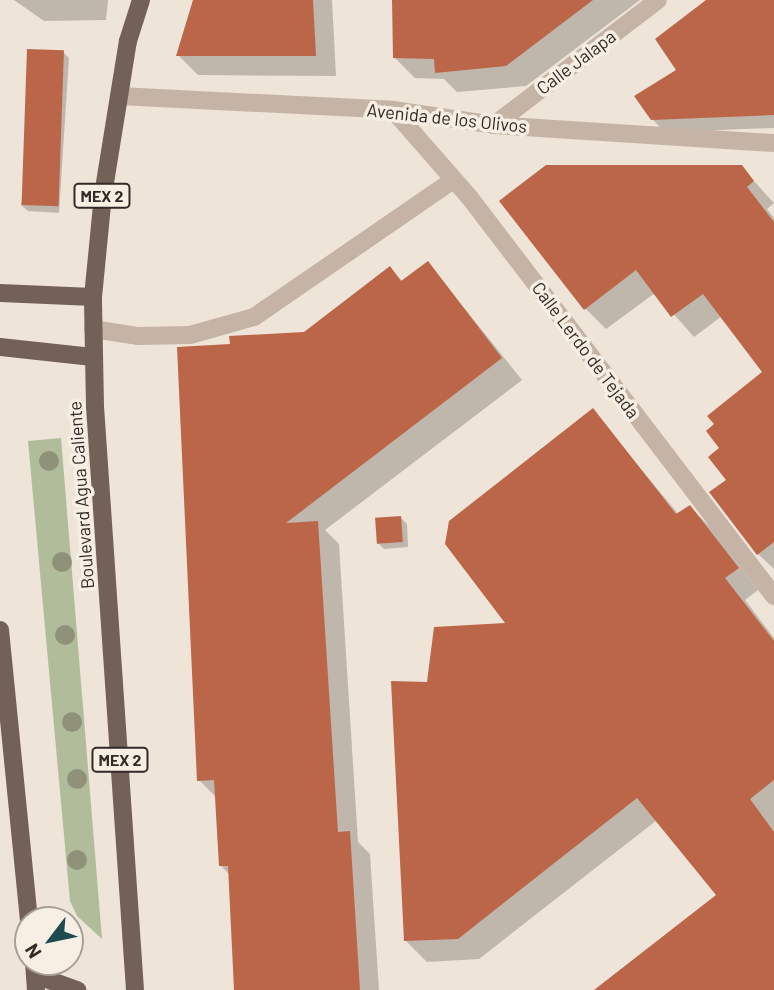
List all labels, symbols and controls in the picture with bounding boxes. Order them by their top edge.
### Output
street label: Calle Jalapa [532,25,620,99]
street label: Avenida de los Olivos [366,99,528,137]
road number: MEX 2 [72,184,132,208]
street label: Calle Lerdo de Tejada [528,278,644,422]
street label: Boulevard Agua Caliente [64,400,98,590]
road number: MEX 2 [90,748,150,772]
north arrow [14,906,84,976]
text: N [19,940,46,963]

